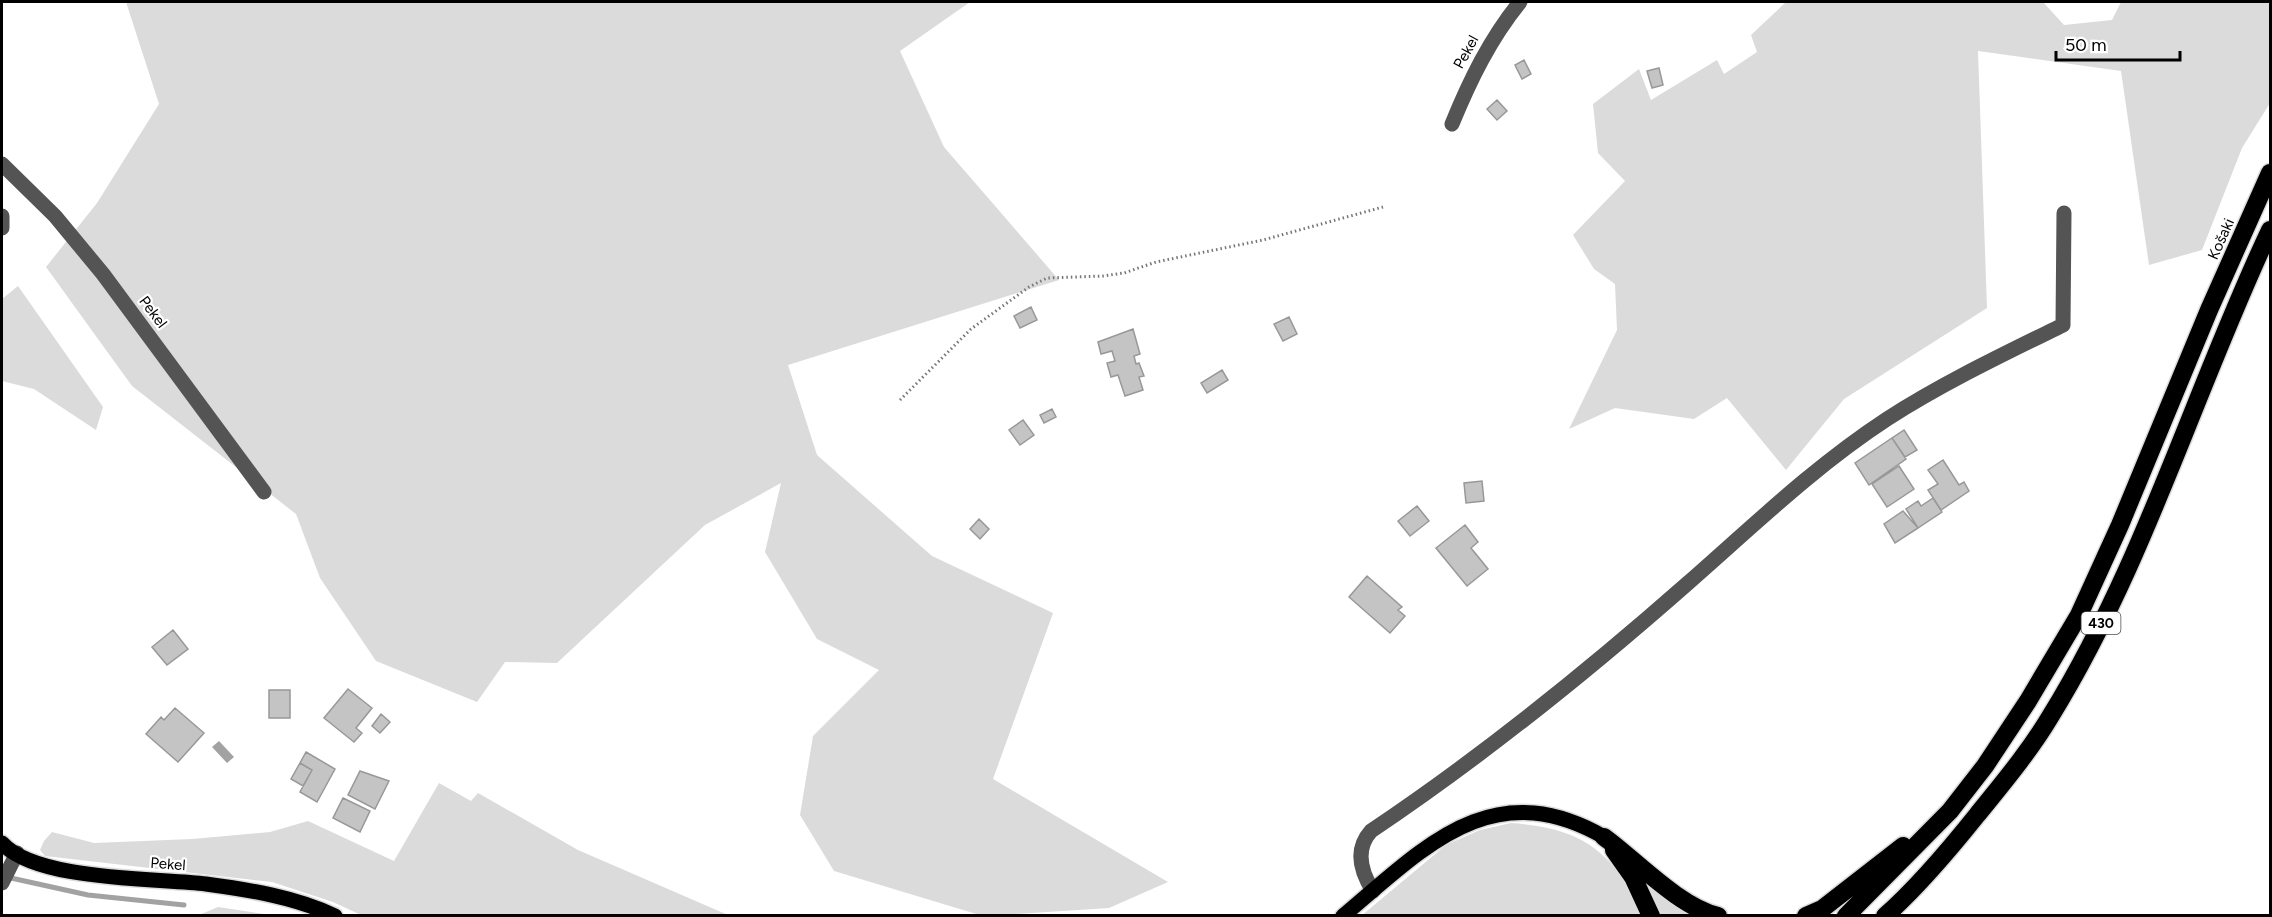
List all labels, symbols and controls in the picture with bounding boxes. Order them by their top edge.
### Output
scale bar [2056,24,2180,62]
street label: Pekel [1450,32,1482,72]
text: 50 m [2065,34,2107,56]
street label: Košaki [2204,216,2238,262]
street label: Pekel [135,292,171,332]
road number: 430 [2082,612,2120,634]
street label: Pekel [150,854,186,874]

